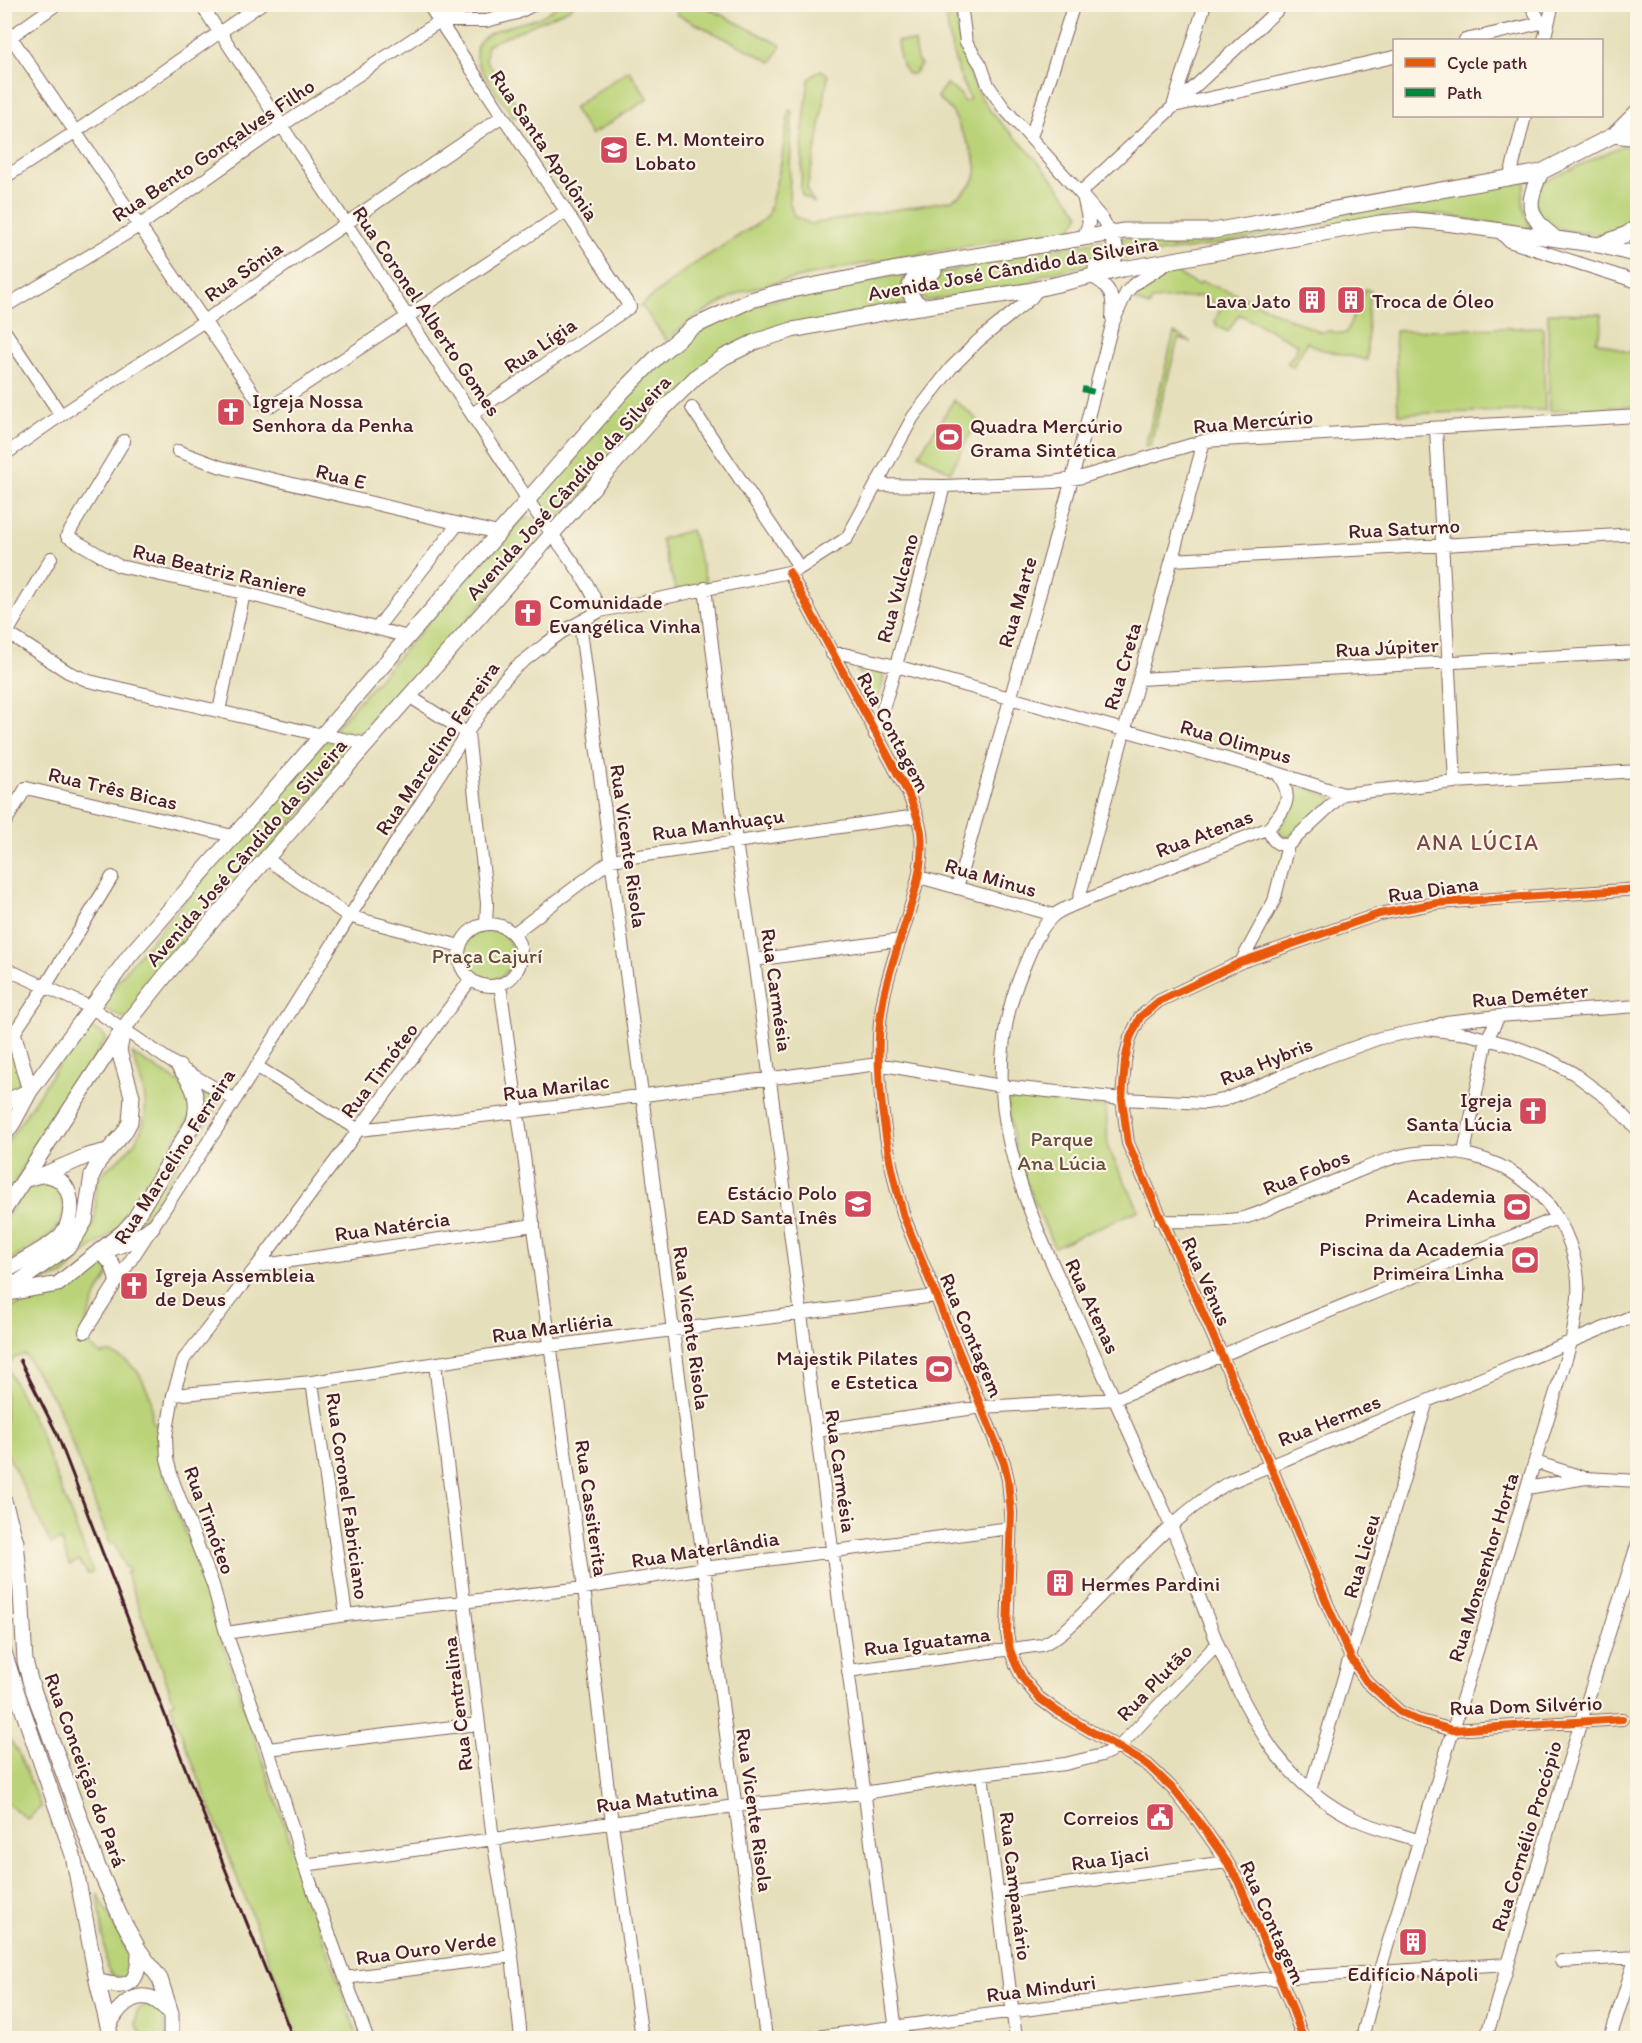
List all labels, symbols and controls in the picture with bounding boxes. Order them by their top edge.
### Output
legend [1393,39,1603,117]
text: Cycle path [1447,52,1528,74]
street label: Rua Santa Apolônia [485,65,605,225]
street label: Rua Bento Gonçalves Filho [107,73,319,227]
text: Path [1447,82,1482,104]
place label: E. M. Monteiro Lobato [635,126,765,175]
school or university icon: E. M. Monteiro Lobato [598,134,630,166]
street label: Rua Coronel Alberto Gomes [347,201,507,421]
street label: Avenida José Cândido da Silveira [866,230,1160,306]
street label: Rua Sônia [199,235,287,307]
building icon: Lava Jato [1296,284,1328,316]
building icon: Troca de Óleo [1335,284,1367,316]
place label: Lava Jato [1206,288,1291,313]
place label: Troca de Óleo [1372,288,1494,313]
street label: Rua Lígia [499,312,581,378]
street label: Avenida José Cândido da Silveira [460,369,676,605]
place label: Igreja Nossa Senhora da Penha [252,388,414,437]
church icon: Igreja Nossa Senhora da Penha [215,396,247,428]
street label: Rua Mercúrio [1192,403,1314,439]
place label: Quadra Mercúrio Grama Sintética [970,413,1123,462]
sports icon: Quadra Mercúrio Grama Sintética [933,421,965,453]
street label: Rua E [313,458,369,494]
street label: Rua Saturno [1347,513,1461,543]
street label: Rua Vulcano [870,530,924,646]
street label: Rua Beatriz Raniere [130,538,310,602]
street label: Rua Marte [992,554,1042,650]
place label: Comunidade Evangélica Vinha [549,589,701,638]
church icon: Comunidade Evangélica Vinha [512,597,544,629]
street label: Rua Creta [1098,619,1146,713]
street label: Rua Júpiter [1335,632,1440,662]
street label: Rua Marcelino Ferreira [369,656,505,840]
street label: Rua Contagem [852,668,936,797]
street label: Rua Olimpus [1177,713,1295,769]
street label: Avenida José Cândido da Silveira [140,733,352,971]
street label: Rua Três Bicas [46,761,180,815]
street label: Rua Vicente Risola [605,763,653,929]
street label: Rua Manhuaçu [650,802,786,846]
street label: Rua Atenas [1152,803,1256,863]
district label: ANA LÚCIA [1417,829,1540,856]
street label: Rua Minus [942,852,1040,902]
street label: Rua Diana [1386,870,1480,908]
street label: Rua Carmésia [756,927,798,1053]
park label: Praça Cajurí [432,943,543,968]
street label: Rua Deméter [1471,977,1590,1013]
street label: Rua Timóteo [335,1017,423,1123]
street label: Rua Hybris [1216,1031,1316,1091]
street label: Rua Marcelino Ferreira [108,1063,240,1249]
street label: Rua Marilac [501,1068,611,1106]
place label: Igreja Santa Lúcia [1406,1087,1512,1136]
church icon: Igreja Santa Lúcia [1517,1095,1549,1127]
park label: Parque Ana Lúcia [1018,1126,1107,1175]
street label: Rua Fobos [1259,1143,1353,1201]
place label: Estácio Polo EAD Santa Inês [697,1180,837,1229]
place label: Academia Primeira Linha [1365,1183,1496,1232]
school or university icon: Estácio Polo EAD Santa Inês [842,1188,874,1220]
sports icon: Academia Primeira Linha [1501,1191,1533,1223]
street label: Rua Natércia [333,1206,451,1246]
street label: Rua Vênus [1176,1233,1238,1329]
place label: Piscina da Academia Primeira Linha [1319,1236,1504,1285]
sports icon: Piscina da Academia Primeira Linha [1509,1244,1541,1276]
street label: Rua Vicente Risola [668,1245,716,1411]
street label: Rua Atenas [1060,1254,1126,1358]
place label: Igreja Assembleia de Deus [155,1262,315,1311]
street label: Rua Contagem [935,1269,1010,1401]
church icon: Igreja Assembleia de Deus [118,1270,150,1302]
street label: Rua Marliéria [490,1306,614,1348]
place label: Majestik Pilates e Estetica [776,1345,918,1394]
sports icon: Majestik Pilates e Estetica [923,1353,955,1385]
street label: Rua Hermes [1274,1388,1384,1452]
street label: Rua Coronel Fabriciano [321,1391,375,1601]
street label: Rua Carmésia [820,1408,862,1534]
street label: Rua Cassiterita [570,1438,614,1578]
street label: Rua Timóteo [179,1462,241,1578]
street label: Rua Monsenhor Horta [1442,1469,1524,1665]
street label: Rua Liceu [1337,1511,1385,1601]
street label: Rua Materlândia [629,1525,781,1573]
building icon: Hermes Pardini [1044,1567,1076,1599]
place label: Hermes Pardini [1081,1571,1220,1596]
street label: Rua Iguatama [862,1621,992,1661]
street label: Rua Centralina [436,1635,478,1773]
street label: Rua Plutão [1111,1638,1197,1726]
street label: Rua Conceição do Pará [39,1670,133,1871]
street label: Rua Dom Silvério [1449,1690,1603,1720]
street label: Rua Vicente Risola [731,1727,779,1893]
street label: Rua Cornélio Procópio [1485,1738,1567,1934]
street label: Rua Matutina [594,1776,720,1818]
public building icon: Correios [1144,1801,1176,1833]
place label: Correios [1063,1805,1139,1830]
street label: Rua Campanário [994,1810,1038,1962]
street label: Rua Ijaci [1070,1840,1150,1876]
street label: Rua Contagem [1235,1856,1312,1988]
street label: Rua Ouro Verde [354,1926,498,1970]
building icon: Edifício Nápoli [1397,1926,1429,1958]
place label: Edifício Nápoli [1348,1961,1478,1986]
street label: Rua Minduri [985,1969,1097,2007]

